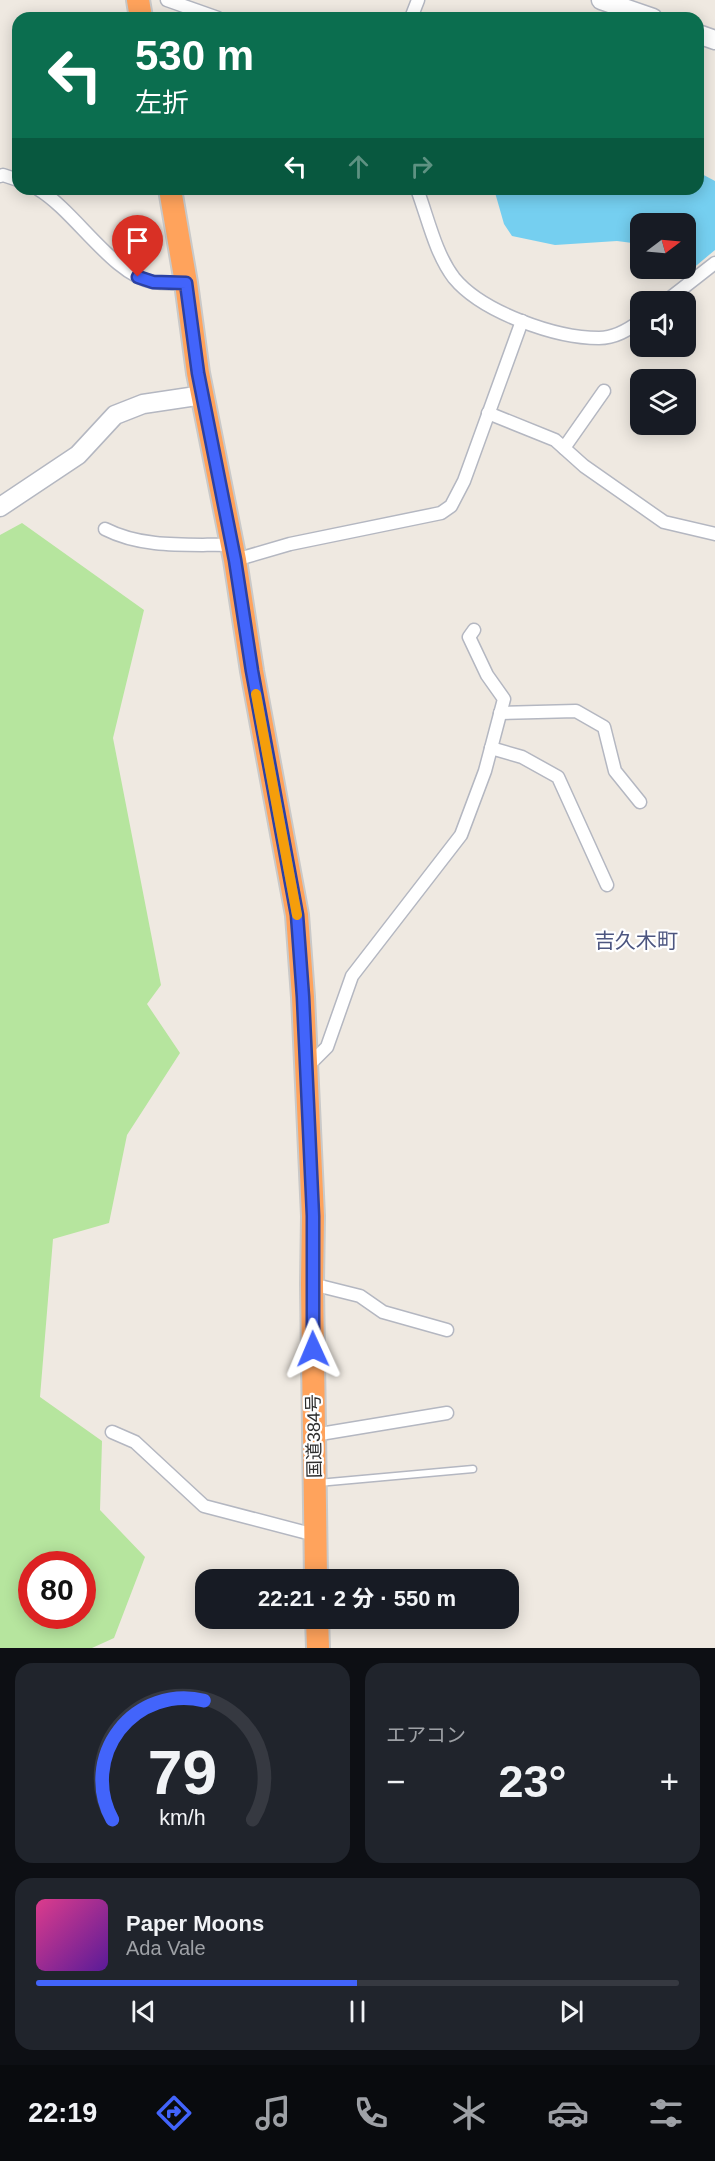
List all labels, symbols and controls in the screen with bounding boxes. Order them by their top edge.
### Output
text: 530 m [135,32,254,79]
icon: left [36,36,114,114]
text: 左折 [135,88,189,118]
icon: left [279,150,312,183]
icon: ahead [342,150,375,183]
icon: right [405,150,438,183]
north arrow [630,213,696,279]
map controls [630,213,696,435]
pin [112,215,163,277]
icon: arrive [121,224,154,257]
button: sound [630,291,696,357]
button: layers [630,369,696,435]
district label: 吉久木町 [594,929,678,952]
position arrow [281,1317,345,1381]
street label: 国道384号 [303,1394,325,1478]
speed limit sign: 80 [18,1551,96,1629]
text: 22:21 · 2 分 · 550 m [258,1586,456,1611]
text: エアコン [386,1724,466,1746]
text: 79 [148,1738,217,1807]
text: 23° [498,1756,567,1807]
text: − [386,1763,405,1800]
text: + [660,1763,679,1800]
text: km/h [159,1806,206,1830]
text: Paper Moons [126,1911,264,1936]
text: Ada Vale [126,1937,206,1959]
icon: previous [127,1995,160,2028]
icon: pause [341,1995,374,2028]
icon: next [555,1995,588,2028]
icon: directions [153,2092,195,2134]
icon: music [252,2092,294,2134]
icon: phone [350,2092,392,2134]
icon: climate [448,2092,490,2134]
icon: car [547,2092,589,2134]
icon: filters [645,2092,687,2134]
text: 22:19 [28,2098,97,2128]

